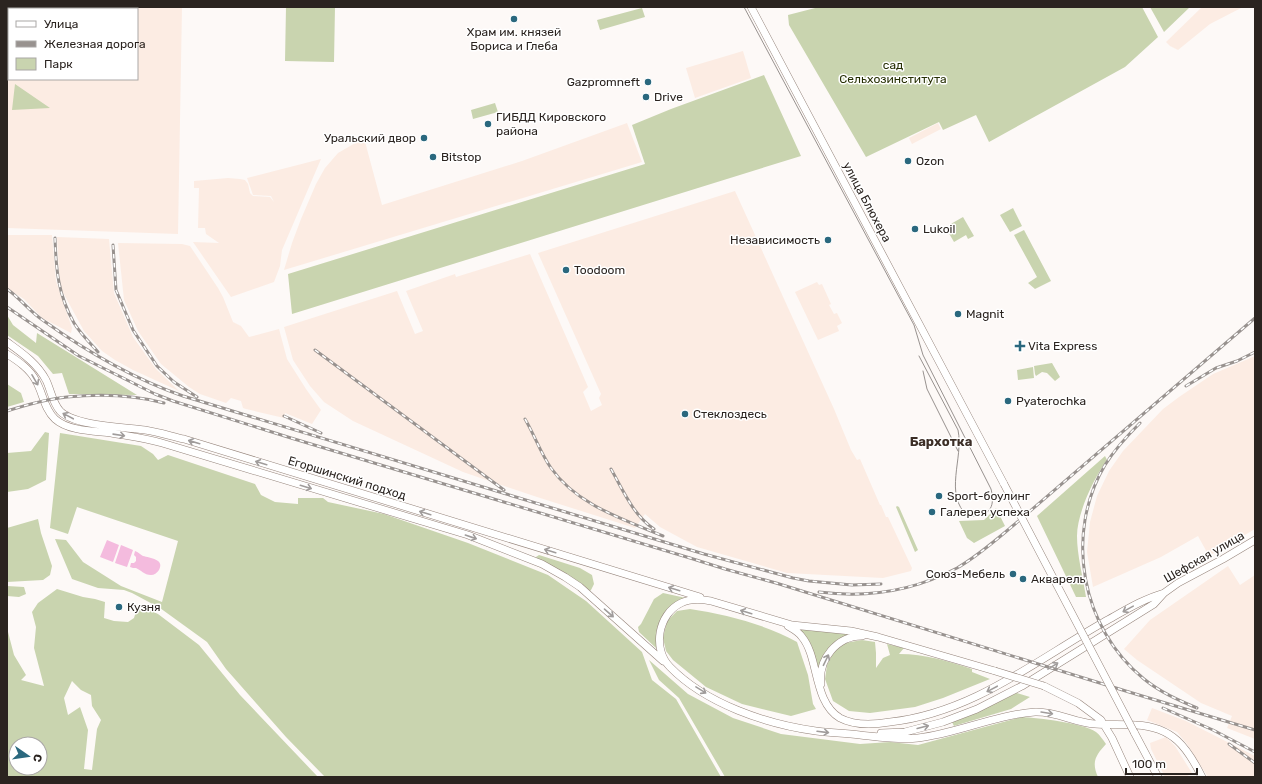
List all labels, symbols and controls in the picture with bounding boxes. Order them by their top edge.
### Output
legend [8,8,138,80]
marker: Храм им. князей Бориса и Глеба [509,14,519,24]
text: Улица [44,17,78,31]
place label: Храм им. князей Бориса и Глеба [467,25,561,53]
text: Железная дорога [44,37,146,51]
text: Парк [44,57,73,71]
park label: сад Сельхозинститута [839,58,947,86]
place label: Gazpromneft [567,75,640,89]
marker: Gazpromneft [643,77,653,87]
place label: Drive [654,90,683,104]
marker: Drive [641,92,651,102]
place label: ГИБДД Кировского района [496,110,606,138]
marker: ГИБДД Кировского района [483,119,493,129]
place label: Уральский двор [324,131,416,145]
marker: Уральский двор [419,133,429,143]
place label: Bitstop [441,150,481,164]
marker: Bitstop [428,152,438,162]
place label: Ozon [916,154,944,168]
marker: Ozon [903,156,913,166]
street label: улица Блюхера [840,160,894,244]
place label: Lukoil [923,222,955,236]
marker: Lukoil [910,224,920,234]
place label: Независимость [730,233,820,247]
marker: Независимость [823,235,833,245]
place label: Toodoom [574,263,625,277]
marker: Toodoom [561,265,571,275]
place label: Magnit [966,307,1004,321]
marker: Magnit [953,309,963,319]
place label: Vita Express [1028,339,1097,353]
marker: Vita Express [1015,341,1025,351]
one-way arrow [32,374,40,386]
place label: Pyaterochka [1016,394,1086,408]
marker: Pyaterochka [1003,396,1013,406]
place label: Стеклоздесь [693,407,767,421]
marker: Стеклоздесь [680,409,690,419]
one-way arrow [62,412,74,419]
one-way arrow [112,431,125,439]
district label: Бархотка [910,434,972,449]
one-way arrow [188,438,201,445]
street label: Егоршинский подход [286,453,408,503]
one-way arrow [255,459,268,466]
one-way arrow [300,484,313,491]
place label: Sport-боулинг [947,489,1031,503]
marker: Sport-боулинг [934,491,944,501]
place label: Галерея успеха [940,505,1030,519]
marker: Галерея успеха [927,507,937,517]
one-way arrow [419,509,432,516]
street label: Шефская улица [1161,528,1247,586]
one-way arrow [464,533,476,541]
one-way arrow [543,547,556,554]
place label: Союз-Мебель [926,567,1005,581]
marker: Союз-Мебель [1008,569,1018,579]
place label: Акварель [1031,572,1086,586]
marker: Акварель [1018,574,1028,584]
one-way arrow [668,585,681,592]
place label: Кузня [127,600,161,614]
marker: Кузня [114,602,124,612]
one-way arrow [1123,605,1135,613]
one-way arrow [740,607,752,615]
one-way arrow [604,608,615,617]
one-way arrow [823,654,830,666]
one-way arrow [1047,662,1059,670]
one-way arrow [695,686,706,694]
one-way arrow [986,686,998,693]
one-way arrow [1040,709,1053,717]
one-way arrow [917,723,930,731]
one-way arrow [816,728,829,736]
north arrow [8,736,48,776]
scale bar [1126,750,1197,776]
text: С [30,753,44,764]
text: 100 m [1132,757,1166,771]

